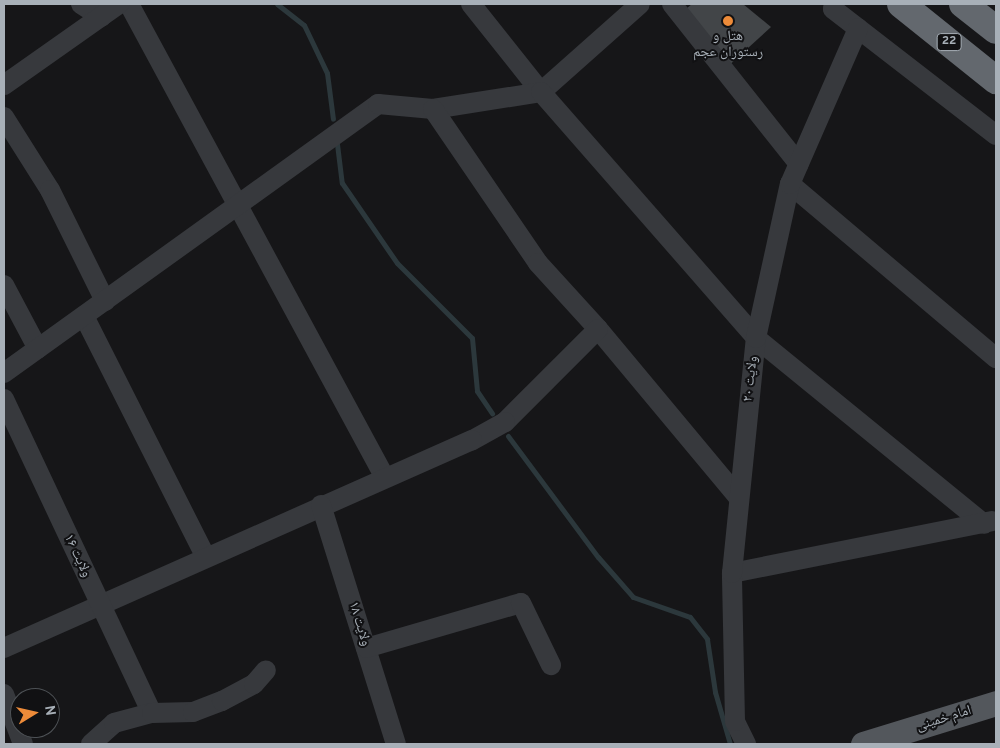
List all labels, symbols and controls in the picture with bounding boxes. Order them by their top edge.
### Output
marker: هتل و رستوران عجم [722,15,734,27]
place label: هتل و رستوران عجم [693,29,763,62]
road number: 22 [936,32,962,52]
street label: ولایت ۲۰ [740,355,762,403]
street label: ولایت ۱۶ [60,532,94,580]
street label: ولایت ۱۸ [344,600,374,648]
north arrow [10,688,60,738]
street label: امام خمینی [914,703,974,735]
text: N [40,704,59,717]

